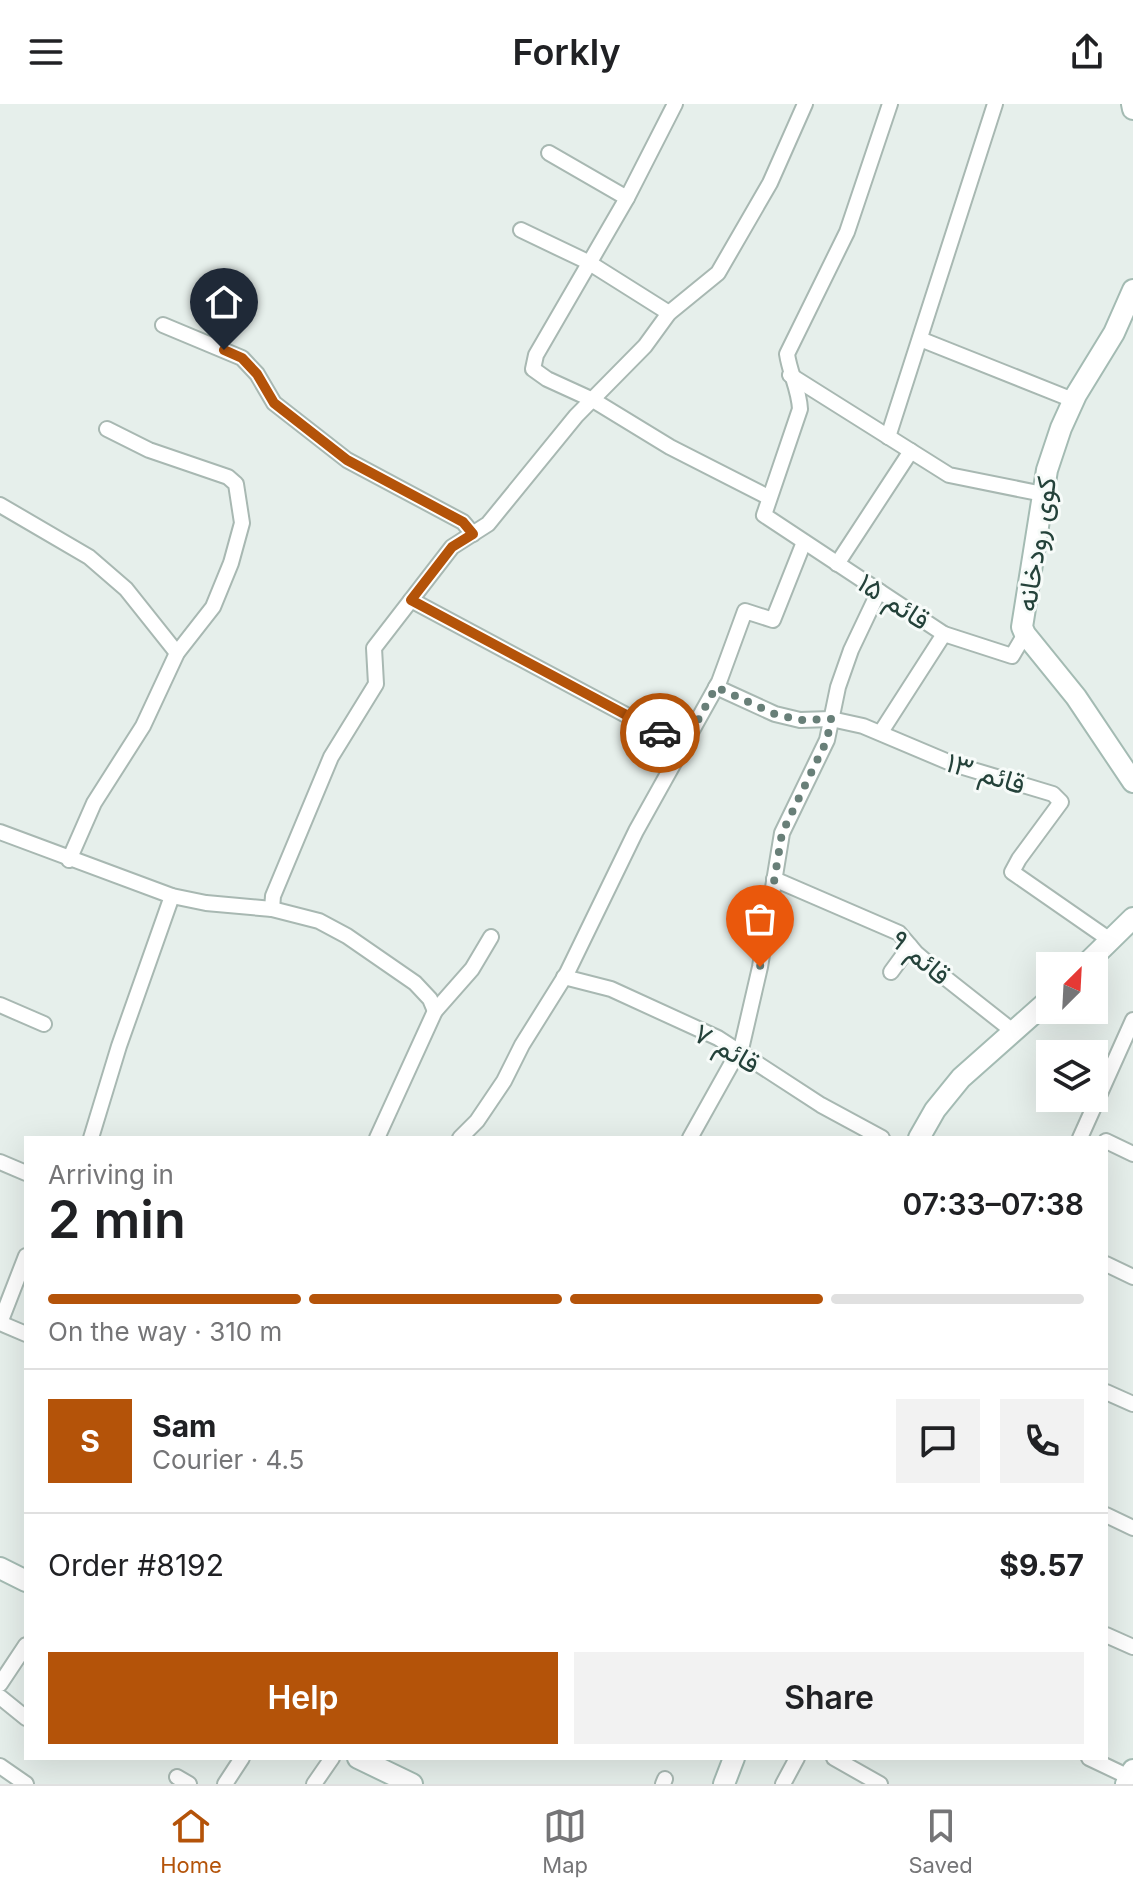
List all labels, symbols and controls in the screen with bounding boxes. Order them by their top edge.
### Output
icon: menu [24,30,68,74]
text: Forkly [512,30,621,74]
icon: share [1065,30,1109,74]
pin [190,268,258,350]
icon: home [202,280,246,324]
street label: کوی رودخانه [1009,474,1064,614]
street label: قائم ۱۵ [851,565,936,638]
courier [620,693,700,773]
icon: car [638,711,682,755]
street label: قائم ۱۳ [942,745,1030,803]
pin [726,885,794,967]
icon: bag [738,897,782,941]
street label: قائم ۹ [883,922,958,993]
north arrow [1036,952,1108,1024]
map controls [1036,952,1108,1112]
street label: قائم ۷ [687,1016,766,1082]
button: layers [1036,1040,1108,1112]
text: Arriving in [48,1159,174,1190]
text: 07:33–07:38 [902,1186,1084,1222]
text: 2 min [48,1188,186,1251]
text: On the way · 310 m [48,1316,282,1347]
button: chat [896,1399,980,1483]
button: phone [1000,1399,1084,1483]
text: Sam [152,1408,216,1444]
text: S [80,1423,100,1459]
text: Courier · 4.5 [152,1444,304,1475]
text: Order #8192 [48,1547,224,1583]
text: $9.57 [999,1547,1084,1583]
button: Help [48,1652,558,1744]
button: Share [574,1652,1084,1744]
tab: Home [160,1804,222,1878]
tab: Map [542,1804,588,1878]
tab: Saved [908,1804,973,1878]

